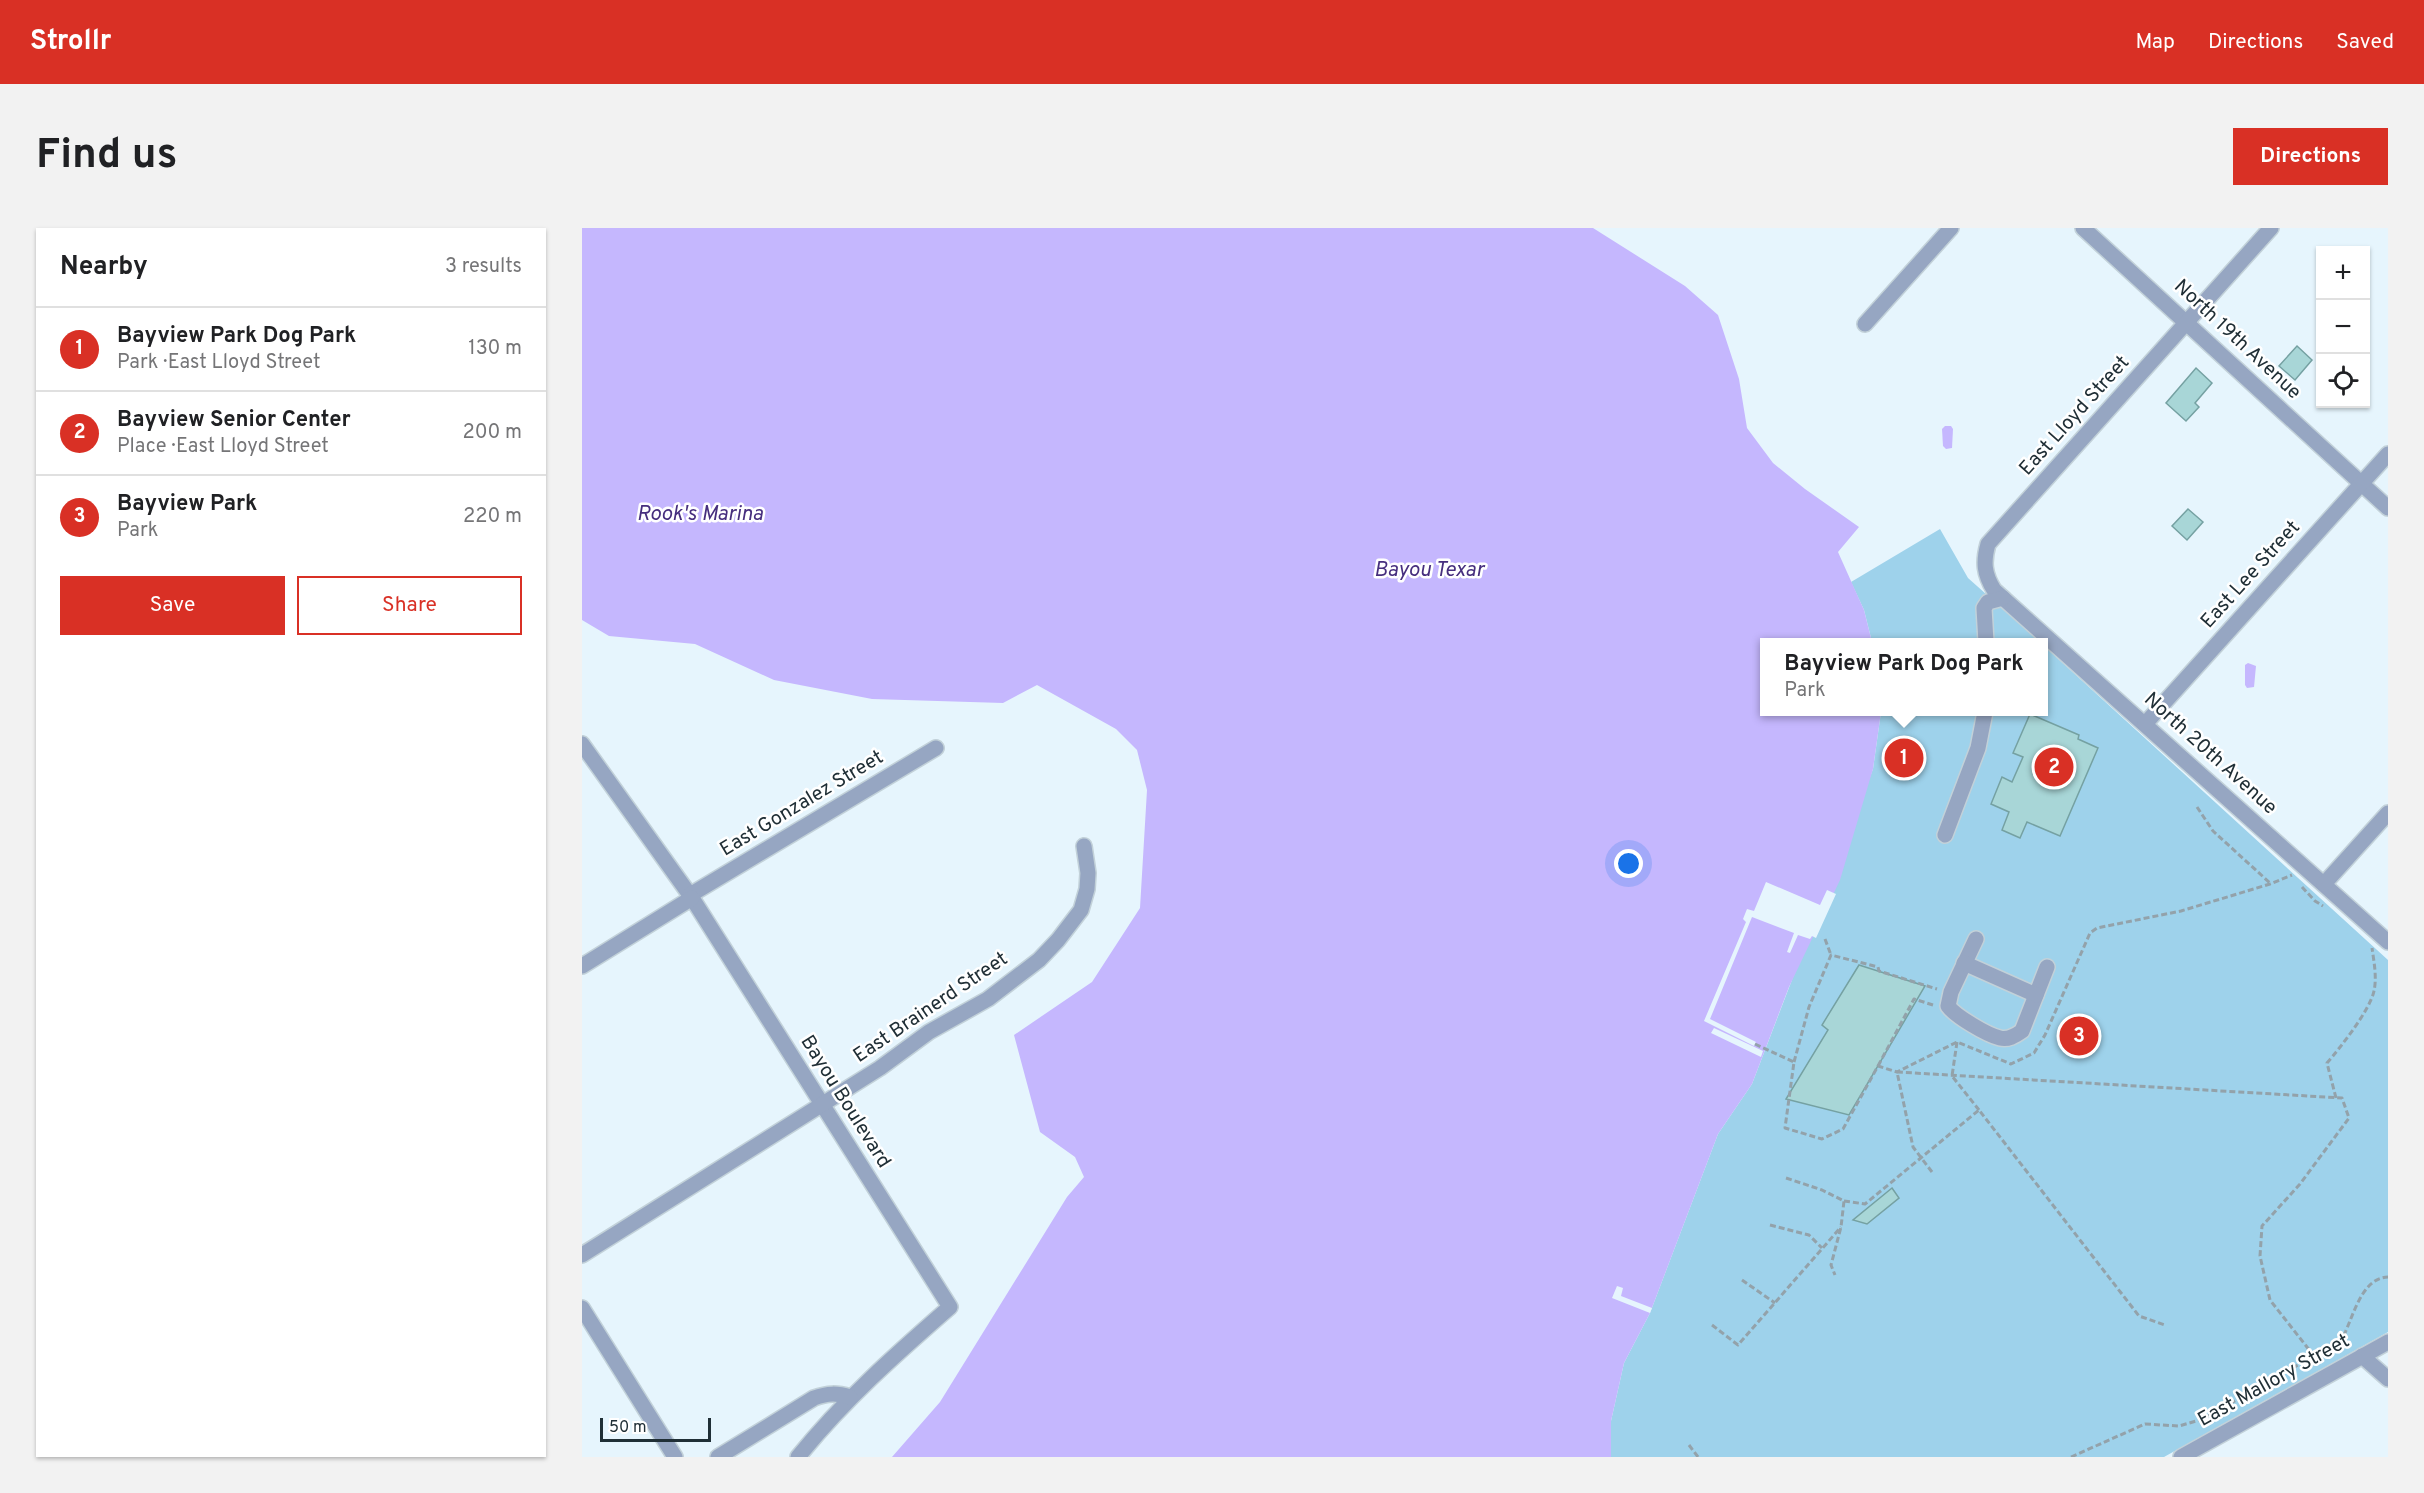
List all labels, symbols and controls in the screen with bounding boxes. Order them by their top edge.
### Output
text: Strollr [30,24,112,60]
text: Map [2135,29,2175,56]
text: Directions [2208,29,2303,56]
text: Saved [2336,29,2394,56]
button: Directions [2233,128,2388,185]
text: Find us [36,130,177,183]
map controls [2316,246,2370,408]
button: + [2316,246,2370,300]
text: Nearby [60,251,148,284]
text: 3 results [445,254,522,280]
street label: North 19th Avenue [2168,274,2306,406]
button: − [2316,300,2370,354]
text: Bayview Park Dog Park [117,323,356,350]
text: 1 [76,336,84,362]
text: 130 m [468,336,522,362]
text: Park · East Lloyd Street [117,350,320,376]
street label: East Lloyd Street [2014,351,2136,481]
button: locate [2316,354,2370,408]
text: Bayview Senior Center [117,407,351,434]
text: 2 [73,420,86,446]
text: 200 m [463,420,522,446]
text: Place · East Lloyd Street [117,434,329,460]
text: Bayview Park [117,491,257,518]
water label: Rook's Marina [637,501,763,528]
text: 3 [74,504,86,530]
text: 220 m [463,504,522,530]
street label: East Lee Street [2196,516,2306,634]
text: Park [117,518,158,544]
water label: Bayou Texar [1374,557,1486,584]
button: Save [60,576,285,635]
button: Share [297,576,522,635]
popup [1760,638,2048,716]
text: Bayview Park Dog Park [1784,651,2024,678]
text: Park [1784,678,1826,704]
street label: North 20th Avenue [2138,687,2282,821]
pin: 1 [1884,736,1924,780]
pin: 2 [2034,744,2074,790]
street label: East Gonzalez Street [716,745,888,863]
your location [1614,849,1643,878]
street label: East Brainerd Street [849,947,1013,1069]
pin: 3 [2060,1014,2098,1058]
street label: Bayou Boulevard [794,1031,896,1173]
street label: East Mallory Street [2193,1328,2355,1434]
scale bar [600,1415,711,1442]
text: 50 m [609,1418,647,1438]

